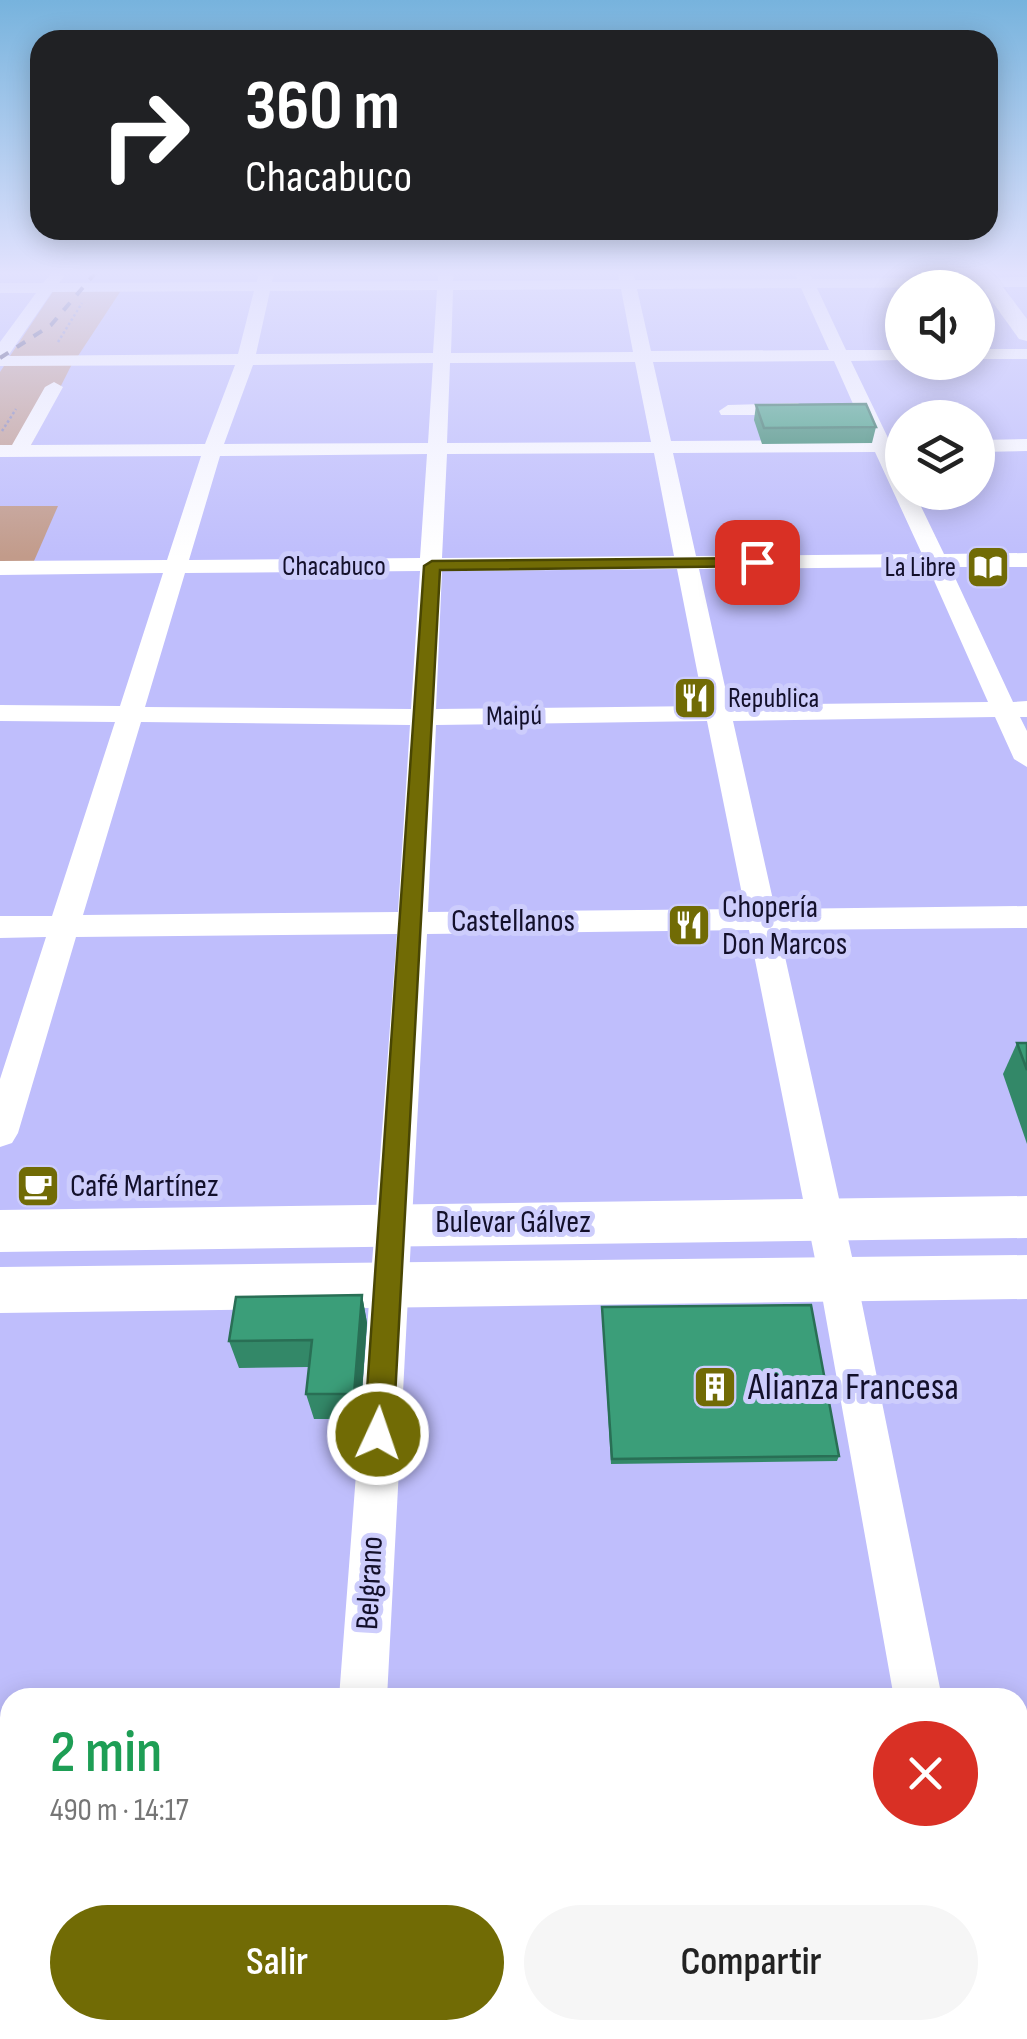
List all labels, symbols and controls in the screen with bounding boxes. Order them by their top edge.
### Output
text: 360 m [245,65,400,149]
icon: right [80,70,210,200]
text: Chacabuco [245,150,412,205]
map controls [885,270,995,510]
button: sound [885,270,995,380]
button: layers [885,400,995,510]
pin [715,520,800,605]
icon: arrive [730,535,785,590]
library icon: La Libre [965,544,1011,590]
street label: Chacabuco [282,550,386,583]
place label: La Libre [884,551,956,584]
restaurant icon: Republica [672,675,718,721]
place label: Republica [728,682,819,715]
street label: Maipú [486,699,542,733]
place label: Chopería Don Marcos [722,888,847,964]
street label: Castellanos [451,902,575,941]
restaurant icon: Chopería Don Marcos [666,902,712,948]
cafe icon: Café Martínez [15,1163,61,1209]
place label: Café Martínez [70,1167,218,1206]
street label: Bulevar Gálvez [435,1203,591,1242]
building icon: Alianza Francesa [692,1364,738,1410]
place label: Alianza Francesa [747,1365,959,1410]
position arrow [326,1382,430,1486]
street label: Belgrano [348,1535,392,1631]
text: 2 min [50,1717,162,1789]
button: close [873,1721,978,1826]
text: 490 m · 14:17 [50,1791,189,1830]
button: Salir [50,1905,504,2020]
button: Compartir [524,1905,978,2020]

